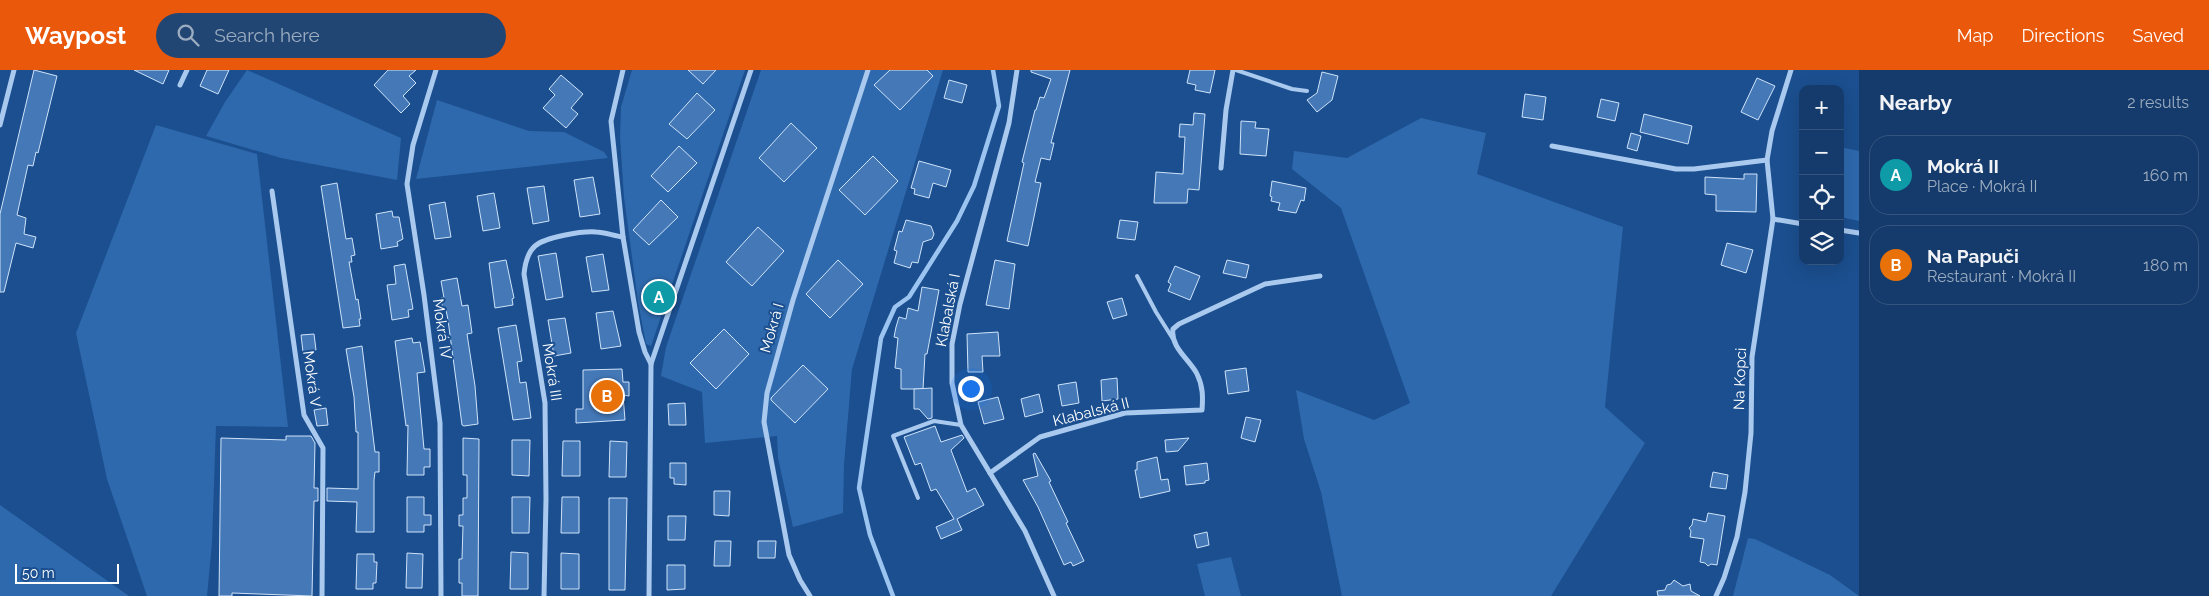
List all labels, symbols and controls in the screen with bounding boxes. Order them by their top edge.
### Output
search box [156,13,506,58]
text: Waypost [25,21,126,50]
icon: search [174,21,202,49]
text: Search here [214,24,320,46]
text: Map [1957,25,1993,46]
text: Directions [2021,25,2105,46]
text: Saved [2133,25,2184,46]
map controls [1799,85,1844,265]
button: + [1799,85,1844,130]
text: Nearby [1879,90,1952,115]
text: 2 results [2127,93,2189,112]
button: − [1799,130,1844,175]
text: Mokrá II [1927,155,1999,177]
text: A [1891,166,1901,185]
text: 160 m [2143,166,2188,185]
button: locate [1799,175,1844,220]
text: Place · Mokrá II [1927,177,2038,196]
button: layers [1799,220,1844,265]
text: Na Papuči [1927,245,2019,267]
text: B [1891,256,1901,275]
text: 180 m [2143,256,2188,275]
text: Restaurant · Mokrá II [1927,267,2076,286]
street label: Klabalská I [932,272,964,348]
pin: A [643,278,675,316]
street label: Mokrá IV [429,298,455,360]
street label: Mokrá I [756,301,788,355]
street label: Mokrá III [539,342,565,402]
street label: Na Kopci [1730,348,1750,410]
street label: Mokrá V [299,350,325,408]
your location [958,376,984,402]
pin: B [591,377,623,415]
street label: Klabalská II [1051,394,1131,430]
scale bar [15,561,119,584]
text: 50 m [22,565,55,581]

